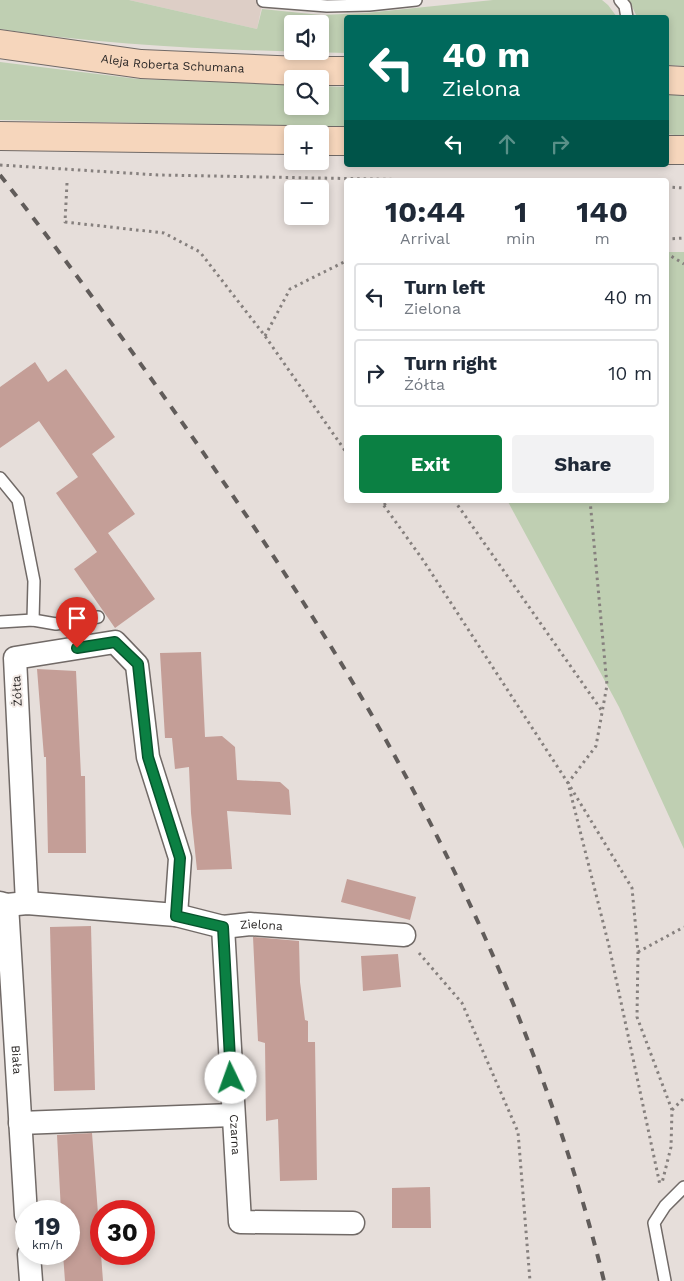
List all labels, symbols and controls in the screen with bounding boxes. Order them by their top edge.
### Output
map controls [284,15,329,225]
button: sound [284,15,329,60]
text: 40 m [442,34,530,76]
icon: left [359,35,424,100]
street label: Aleja Roberta Schumana [100,51,245,76]
button: search [284,70,329,115]
text: Zielona [442,76,520,101]
button: + [284,125,329,170]
icon: left [440,130,468,158]
icon: ahead [493,130,521,158]
icon: right [546,130,574,158]
button: − [284,180,329,225]
text: 10:44 [385,194,465,229]
text: 1 [514,194,527,229]
text: 140 [576,194,628,229]
text: Arrival [400,229,450,248]
text: min [506,229,535,248]
text: m [595,229,610,248]
text: Turn left [404,276,485,299]
icon: left [361,283,389,311]
text: 40 m [604,286,652,309]
text: Zielona [404,299,461,318]
text: Turn right [404,352,497,375]
icon: right [361,359,389,387]
text: 10 m [608,362,652,385]
text: Żółta [404,375,445,394]
button: Exit [359,435,502,493]
button: Share [512,435,654,493]
pin [56,597,98,648]
icon: arrive [63,604,91,632]
street label: Żółta [9,675,25,707]
street label: Zielona [239,917,283,933]
street label: Biała [9,1045,24,1075]
position arrow [204,1051,256,1103]
street label: Czarna [227,1114,243,1156]
speed limit sign: 30 [90,1200,155,1265]
text: 19 [34,1212,61,1241]
text: km/h [32,1238,63,1252]

